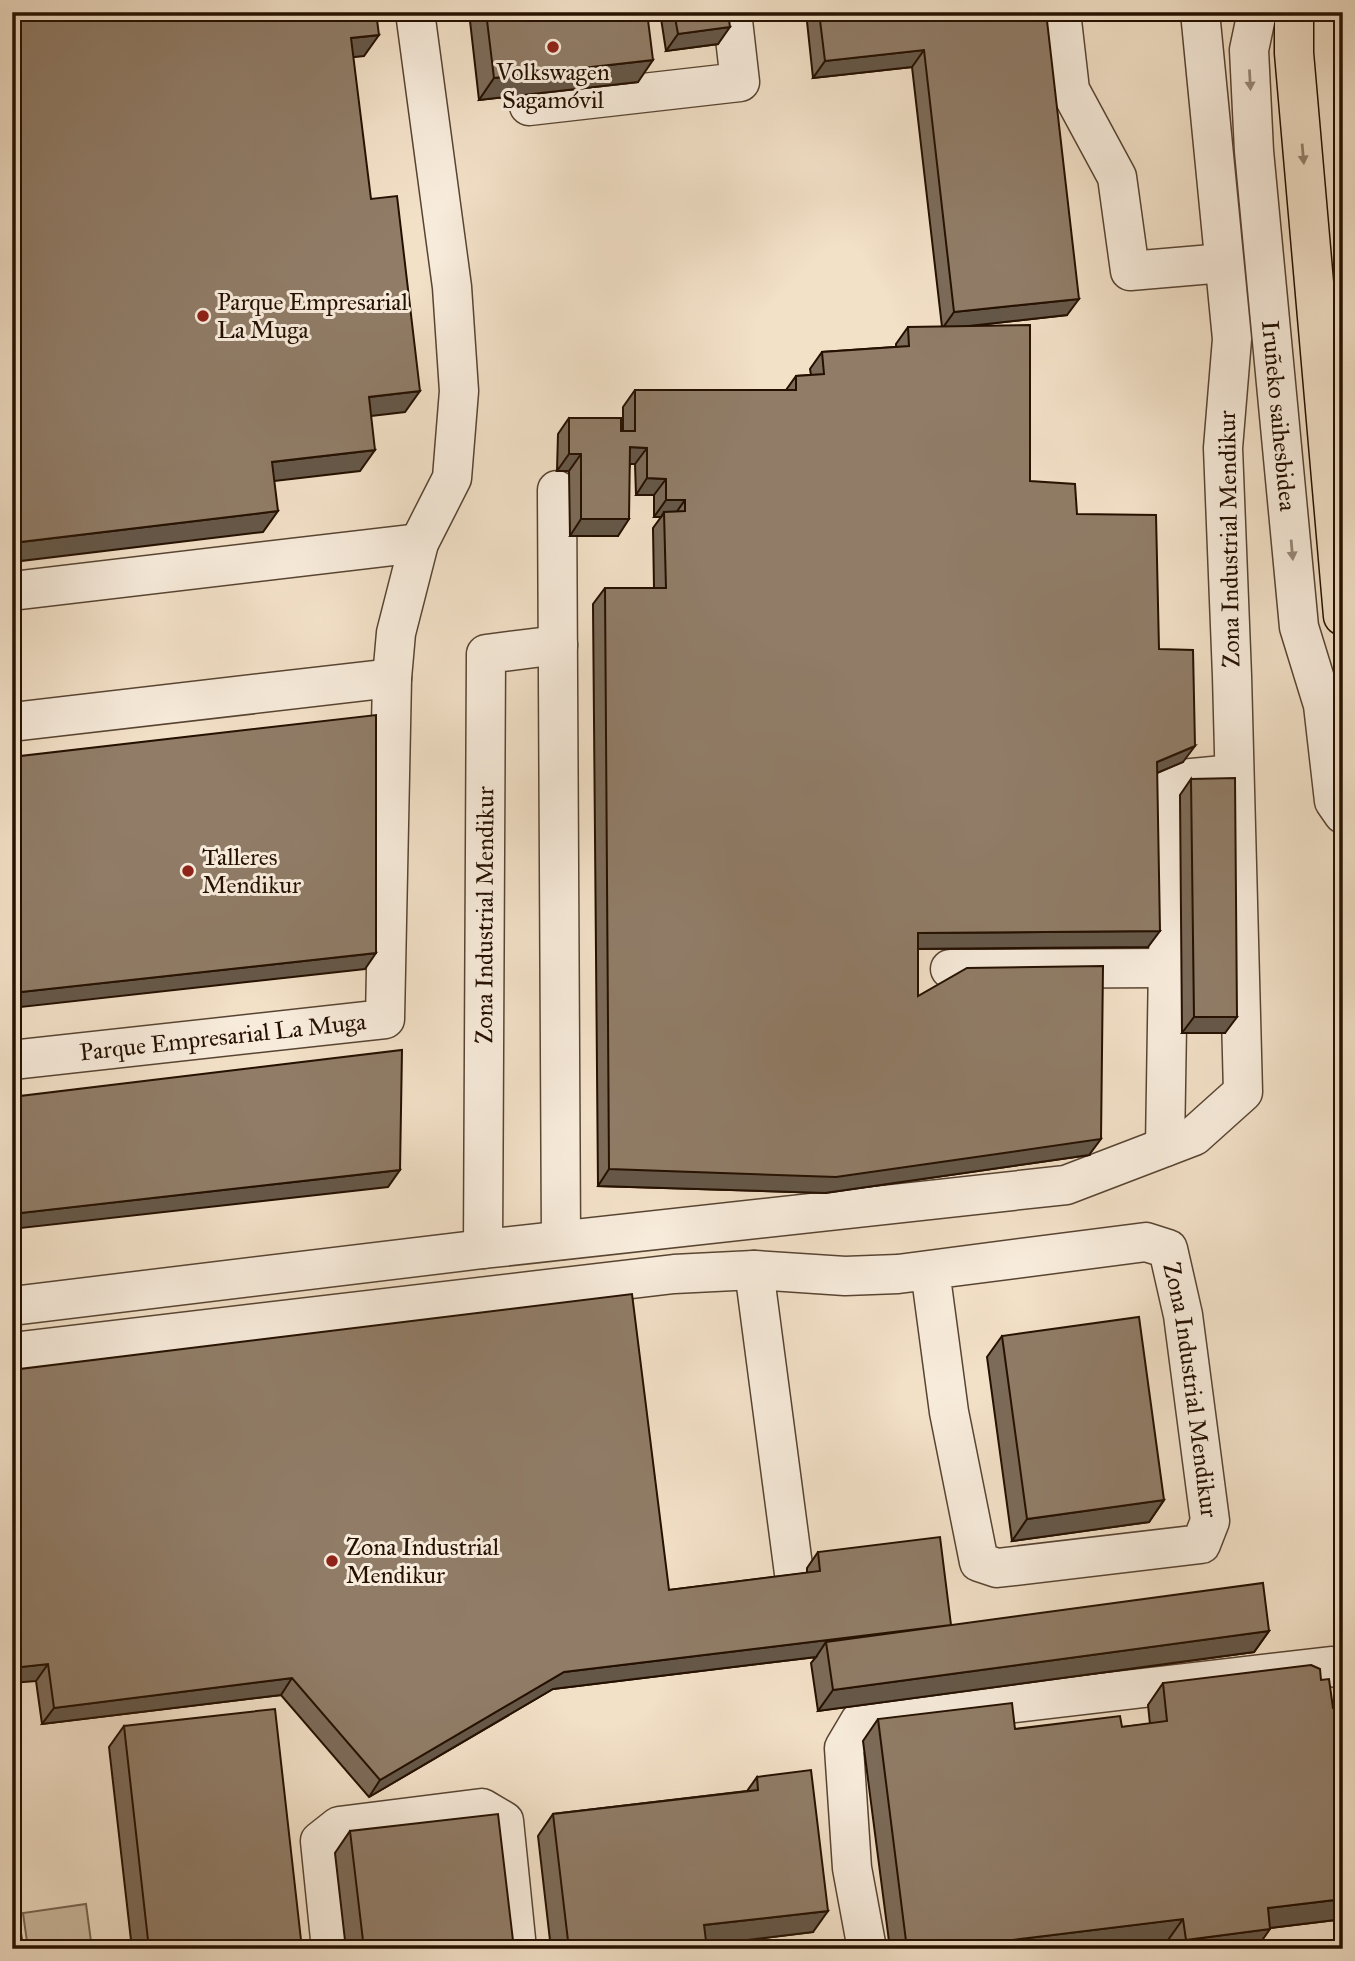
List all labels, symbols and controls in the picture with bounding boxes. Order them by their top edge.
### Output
marker: Volkswagen Sagamóvil [545,39,561,55]
place label: Volkswagen Sagamóvil [495,57,610,115]
one-way arrow [1245,69,1256,91]
one-way arrow [1298,143,1309,165]
place label: Parque Empresarial La Muga [217,287,409,345]
marker: Parque Empresarial La Muga [195,308,211,324]
street label: Iruñeko saihesbidea [1255,319,1303,513]
street label: Zona Industrial Mendikur [1212,410,1246,668]
one-way arrow [1286,539,1297,561]
street label: Zona Industrial Mendikur [469,786,500,1044]
place label: Talleres Mendikur [202,842,301,900]
marker: Talleres Mendikur [180,863,196,879]
street label: Parque Empresarial La Muga [78,1006,368,1067]
street label: Zona Industrial Mendikur [1157,1260,1224,1519]
place label: Zona Industrial Mendikur [346,1532,500,1590]
marker: Zona Industrial Mendikur [324,1553,340,1569]

